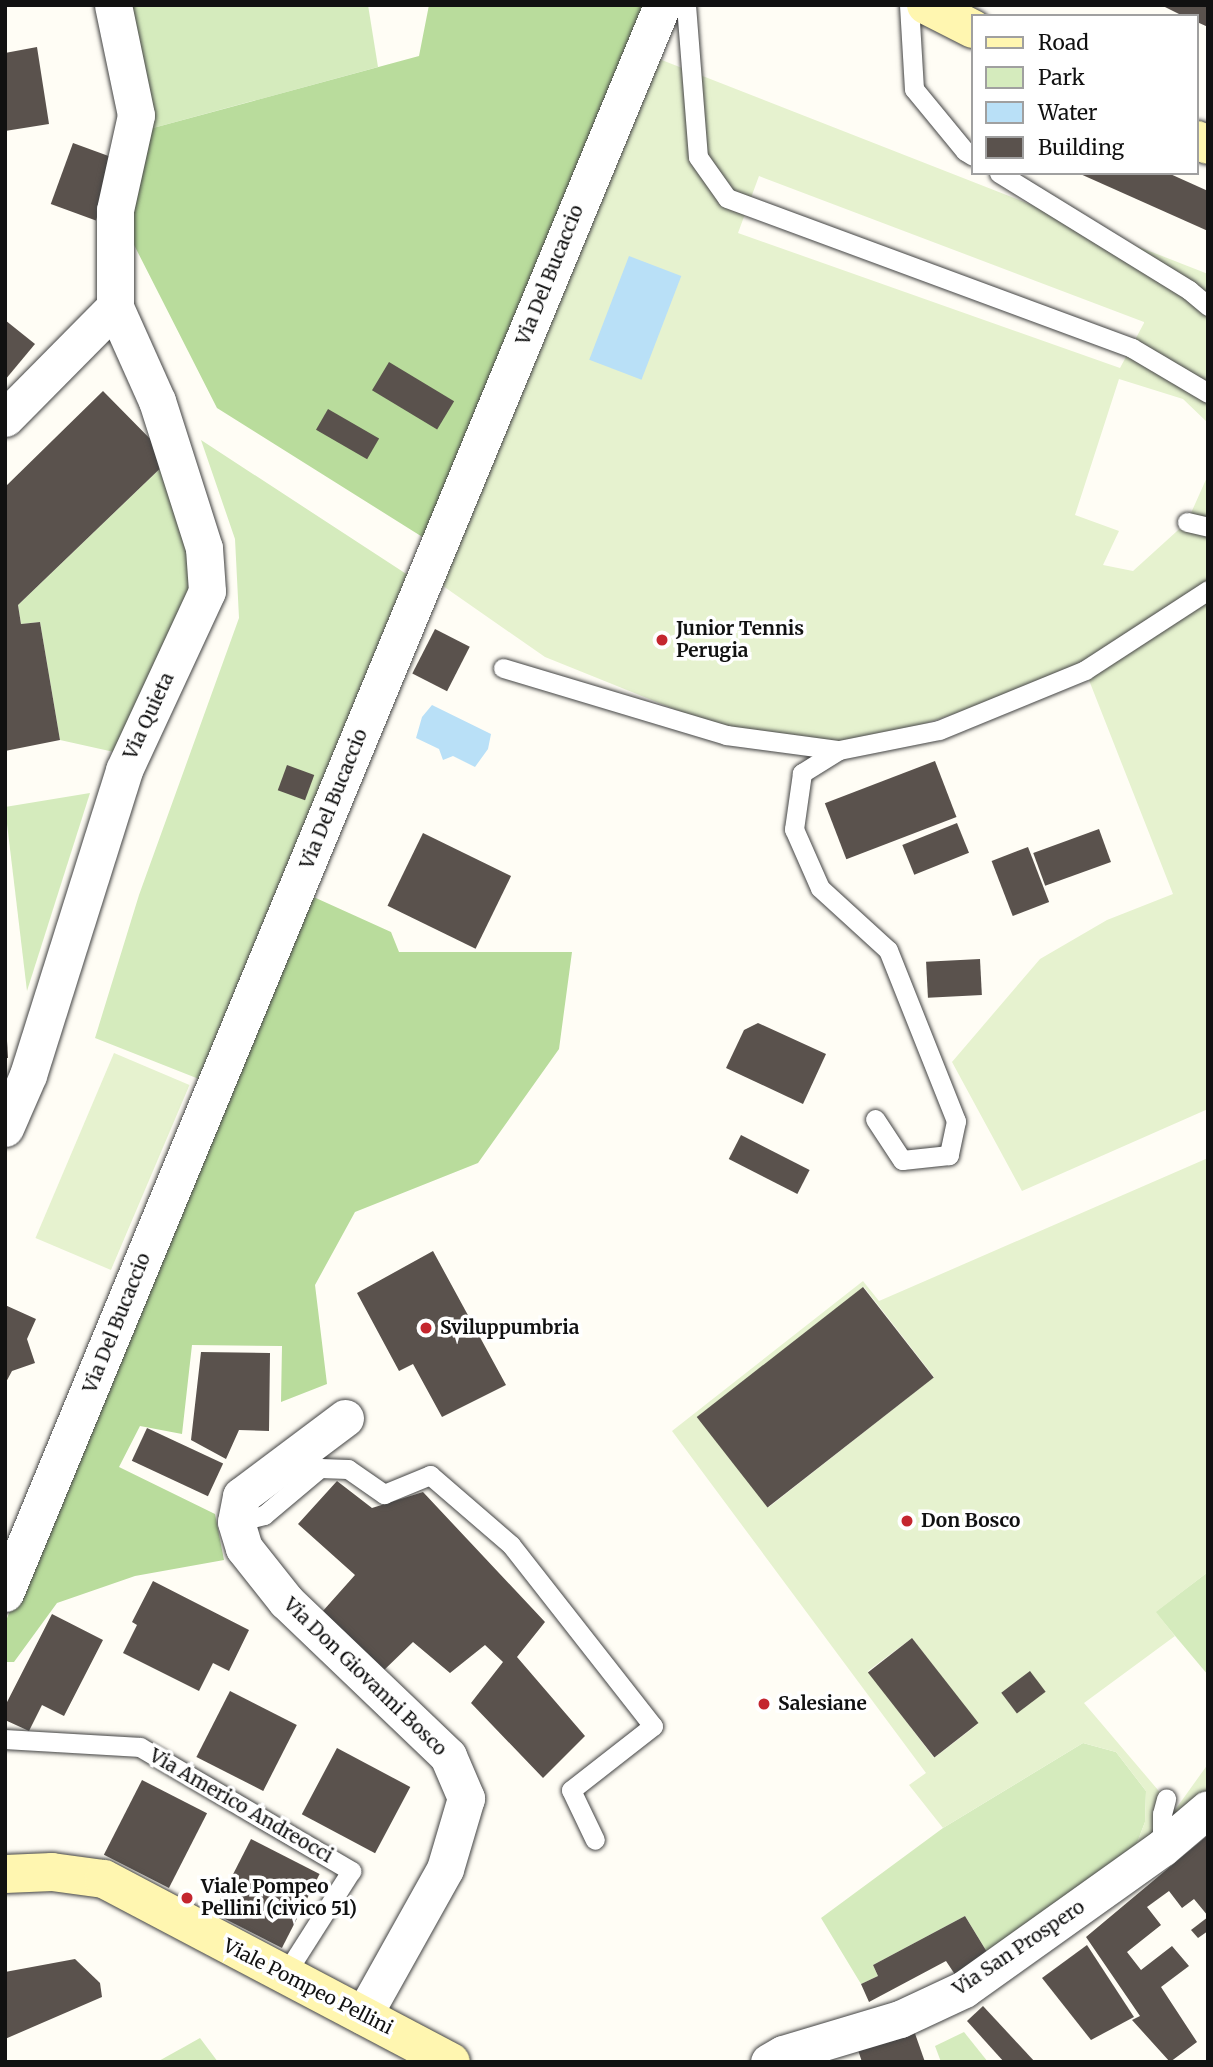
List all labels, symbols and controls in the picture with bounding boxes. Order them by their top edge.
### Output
legend [972,14,1199,175]
text: Road [1038,29,1089,56]
text: Park [1038,64,1085,91]
text: Water [1038,99,1097,126]
text: Building [1038,134,1124,161]
street label: Via Del Bucaccio [512,202,588,348]
place label: Junior Tennis Perugia [676,618,804,662]
marker: Junior Tennis Perugia [654,632,670,648]
street label: Via Quieta [119,669,179,763]
street label: Via Del Bucaccio [296,726,372,872]
street label: Via Del Bucaccio [79,1250,155,1396]
place label: Sviluppumbria [440,1317,579,1339]
marker: Sviluppumbria [418,1320,434,1336]
place label: Don Bosco [921,1510,1020,1532]
marker: Don Bosco [899,1513,915,1529]
street label: Via Don Giovanni Bosco [279,1593,451,1761]
place label: Salesiane [778,1693,867,1715]
marker: Salesiane [756,1696,772,1712]
street label: Via Americo Andreocci [145,1744,337,1868]
place label: Viale Pompeo Pellini (civico 51) [201,1876,357,1920]
marker: Viale Pompeo Pellini (civico 51) [179,1890,195,1906]
street label: Via San Prospero [949,1896,1089,2000]
street label: Viale Pompeo Pellini [219,1934,397,2040]

